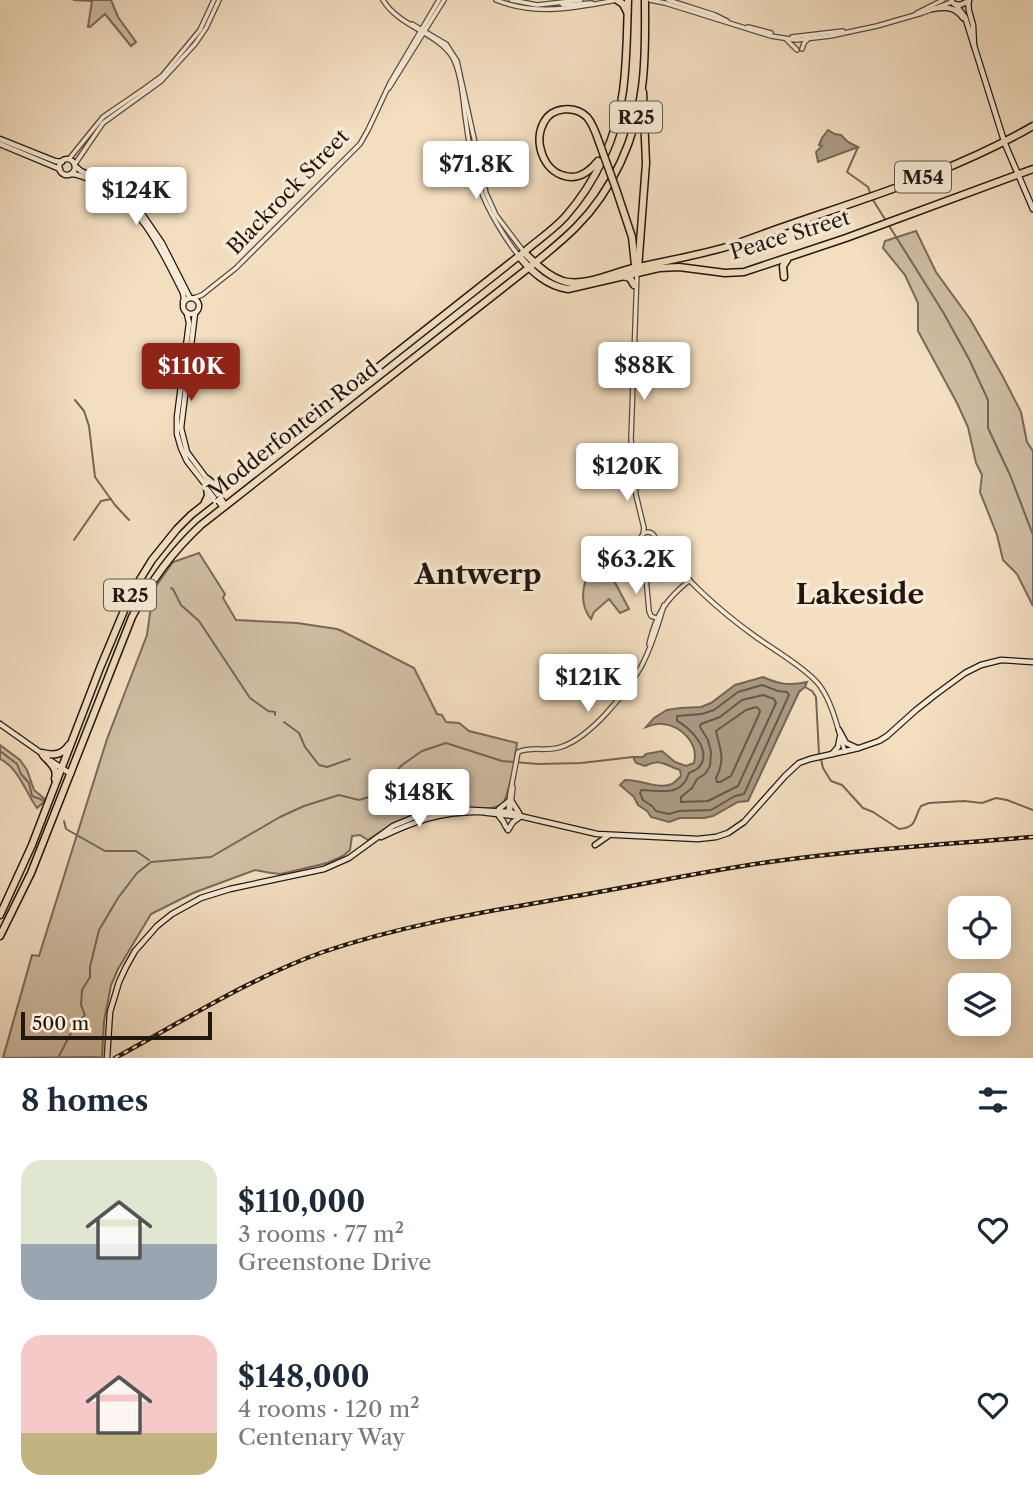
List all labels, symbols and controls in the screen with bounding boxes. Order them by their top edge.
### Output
road number: R25 [610,102,662,132]
street label: Blackrock Street [222,123,354,259]
pin: $71.8K [419,142,533,201]
text: $71.8K [439,150,513,178]
road number: M54 [895,162,951,192]
pin: $124K [87,168,185,227]
text: $124K [102,176,170,204]
street label: Peace Street [727,204,853,265]
pin: $88K [603,342,685,402]
pin: $110K [142,344,240,403]
text: $88K [614,351,674,379]
text: $110K [158,352,224,380]
street label: Modderfontein Road [203,355,383,504]
pin: $120K [578,444,676,503]
text: $120K [592,452,662,480]
pin: $63.2K [579,536,693,596]
text: $63.2K [597,545,675,573]
district label: Antwerp [413,557,542,591]
district label: Lakeside [796,577,924,611]
road number: R25 [104,580,156,610]
pin: $121K [539,654,637,714]
text: $121K [555,663,621,691]
pin: $148K [370,770,468,829]
text: $148K [384,778,454,806]
map controls [948,896,1011,1036]
button: locate [948,896,1011,959]
button: layers [948,973,1011,1036]
scale bar [21,1009,212,1041]
text: 500 m [32,1012,89,1035]
icon: filters [974,1081,1012,1119]
text: 8 homes [21,1082,148,1119]
text: $110,000 [238,1183,365,1220]
icon: home [77,1188,161,1272]
icon: heart [974,1211,1012,1249]
text: 3 rooms · 77 m² [238,1220,404,1248]
text: Greenstone Drive [238,1248,431,1276]
text: $148,000 [238,1358,370,1395]
icon: home [77,1363,161,1447]
icon: heart [974,1386,1012,1424]
text: 4 rooms · 120 m² [238,1395,420,1423]
text: Centenary Way [238,1423,405,1451]

